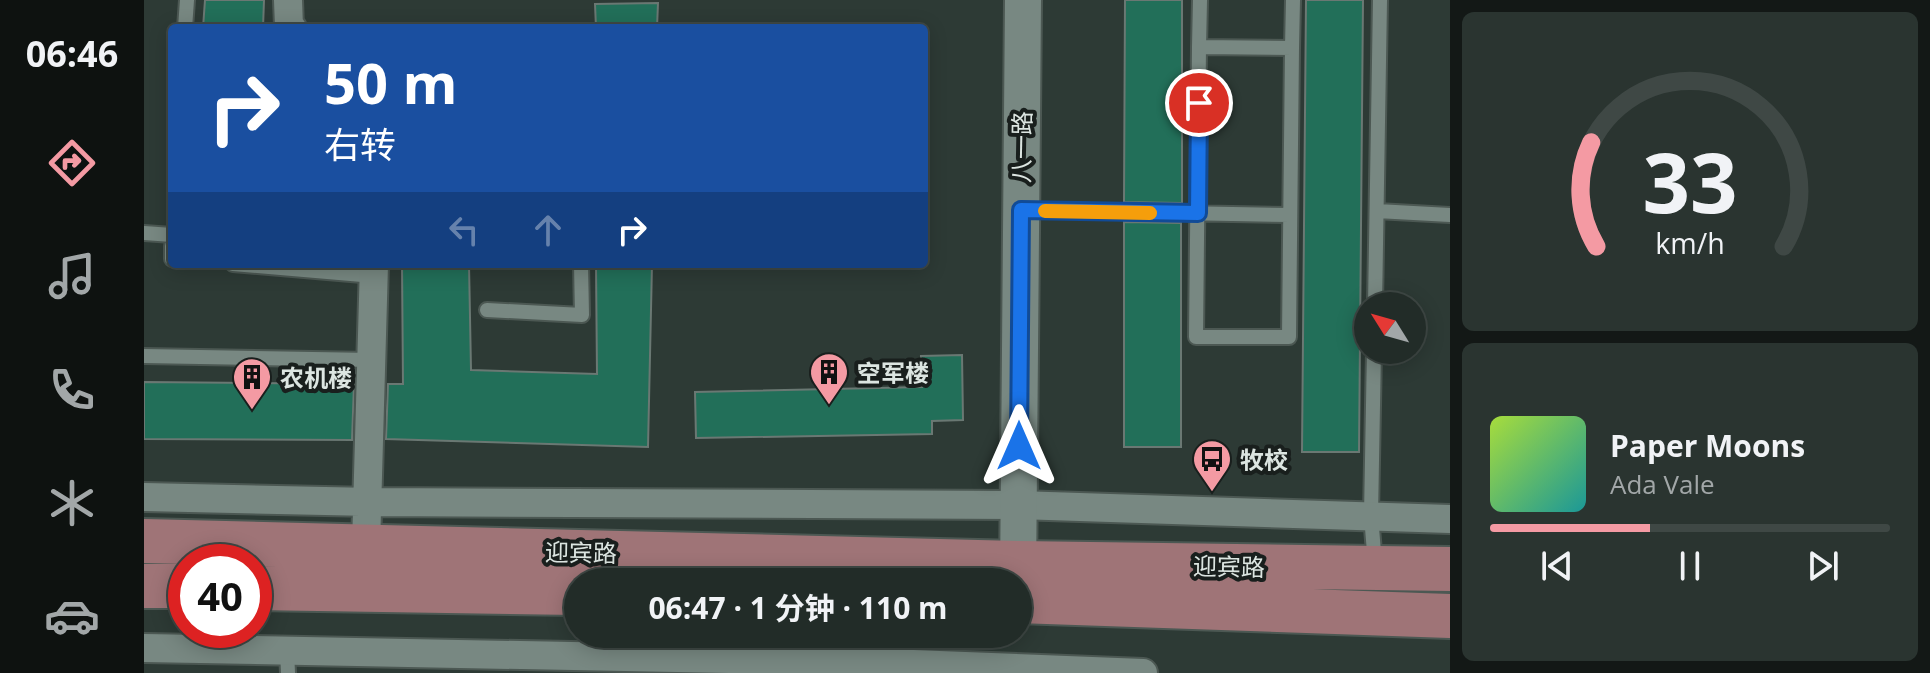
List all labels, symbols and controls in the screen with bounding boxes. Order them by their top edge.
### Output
text: 06:46 [26,29,118,78]
text: 50 m [324,44,458,120]
icon: right [192,56,296,160]
pin [1165,69,1233,137]
icon: arrive [1177,81,1221,125]
street label: 八一路 [1004,111,1038,183]
text: 右转 [324,120,396,169]
text: 33 [1642,124,1738,237]
icon: directions [44,135,100,191]
icon: left [442,208,486,252]
icon: ahead [526,208,570,252]
icon: right [610,208,654,252]
text: km/h [1655,223,1725,262]
icon: music [44,248,100,304]
north arrow [1354,292,1426,364]
map controls [1354,292,1426,364]
building icon: 空军楼 [808,351,850,406]
building icon: 农机楼 [231,356,273,411]
place label: 空军楼 [857,356,929,389]
place label: 农机楼 [280,361,352,394]
icon: phone [44,362,100,418]
position arrow [977,404,1061,488]
text: Paper Moons [1610,425,1805,466]
bus stop icon: 牧校 [1191,438,1233,493]
place label: 牧校 [1240,443,1288,476]
text: Ada Vale [1610,466,1715,502]
icon: climate [44,475,100,531]
street label: 迎宾路 [545,535,617,569]
speed limit sign: 40 [168,544,272,648]
icon: previous [1535,544,1579,588]
icon: pause [1668,544,1712,588]
icon: next [1801,544,1845,588]
street label: 迎宾路 [1193,549,1265,583]
text: 06:47 · 1 分钟 · 110 m [648,587,948,628]
icon: car [44,588,100,644]

